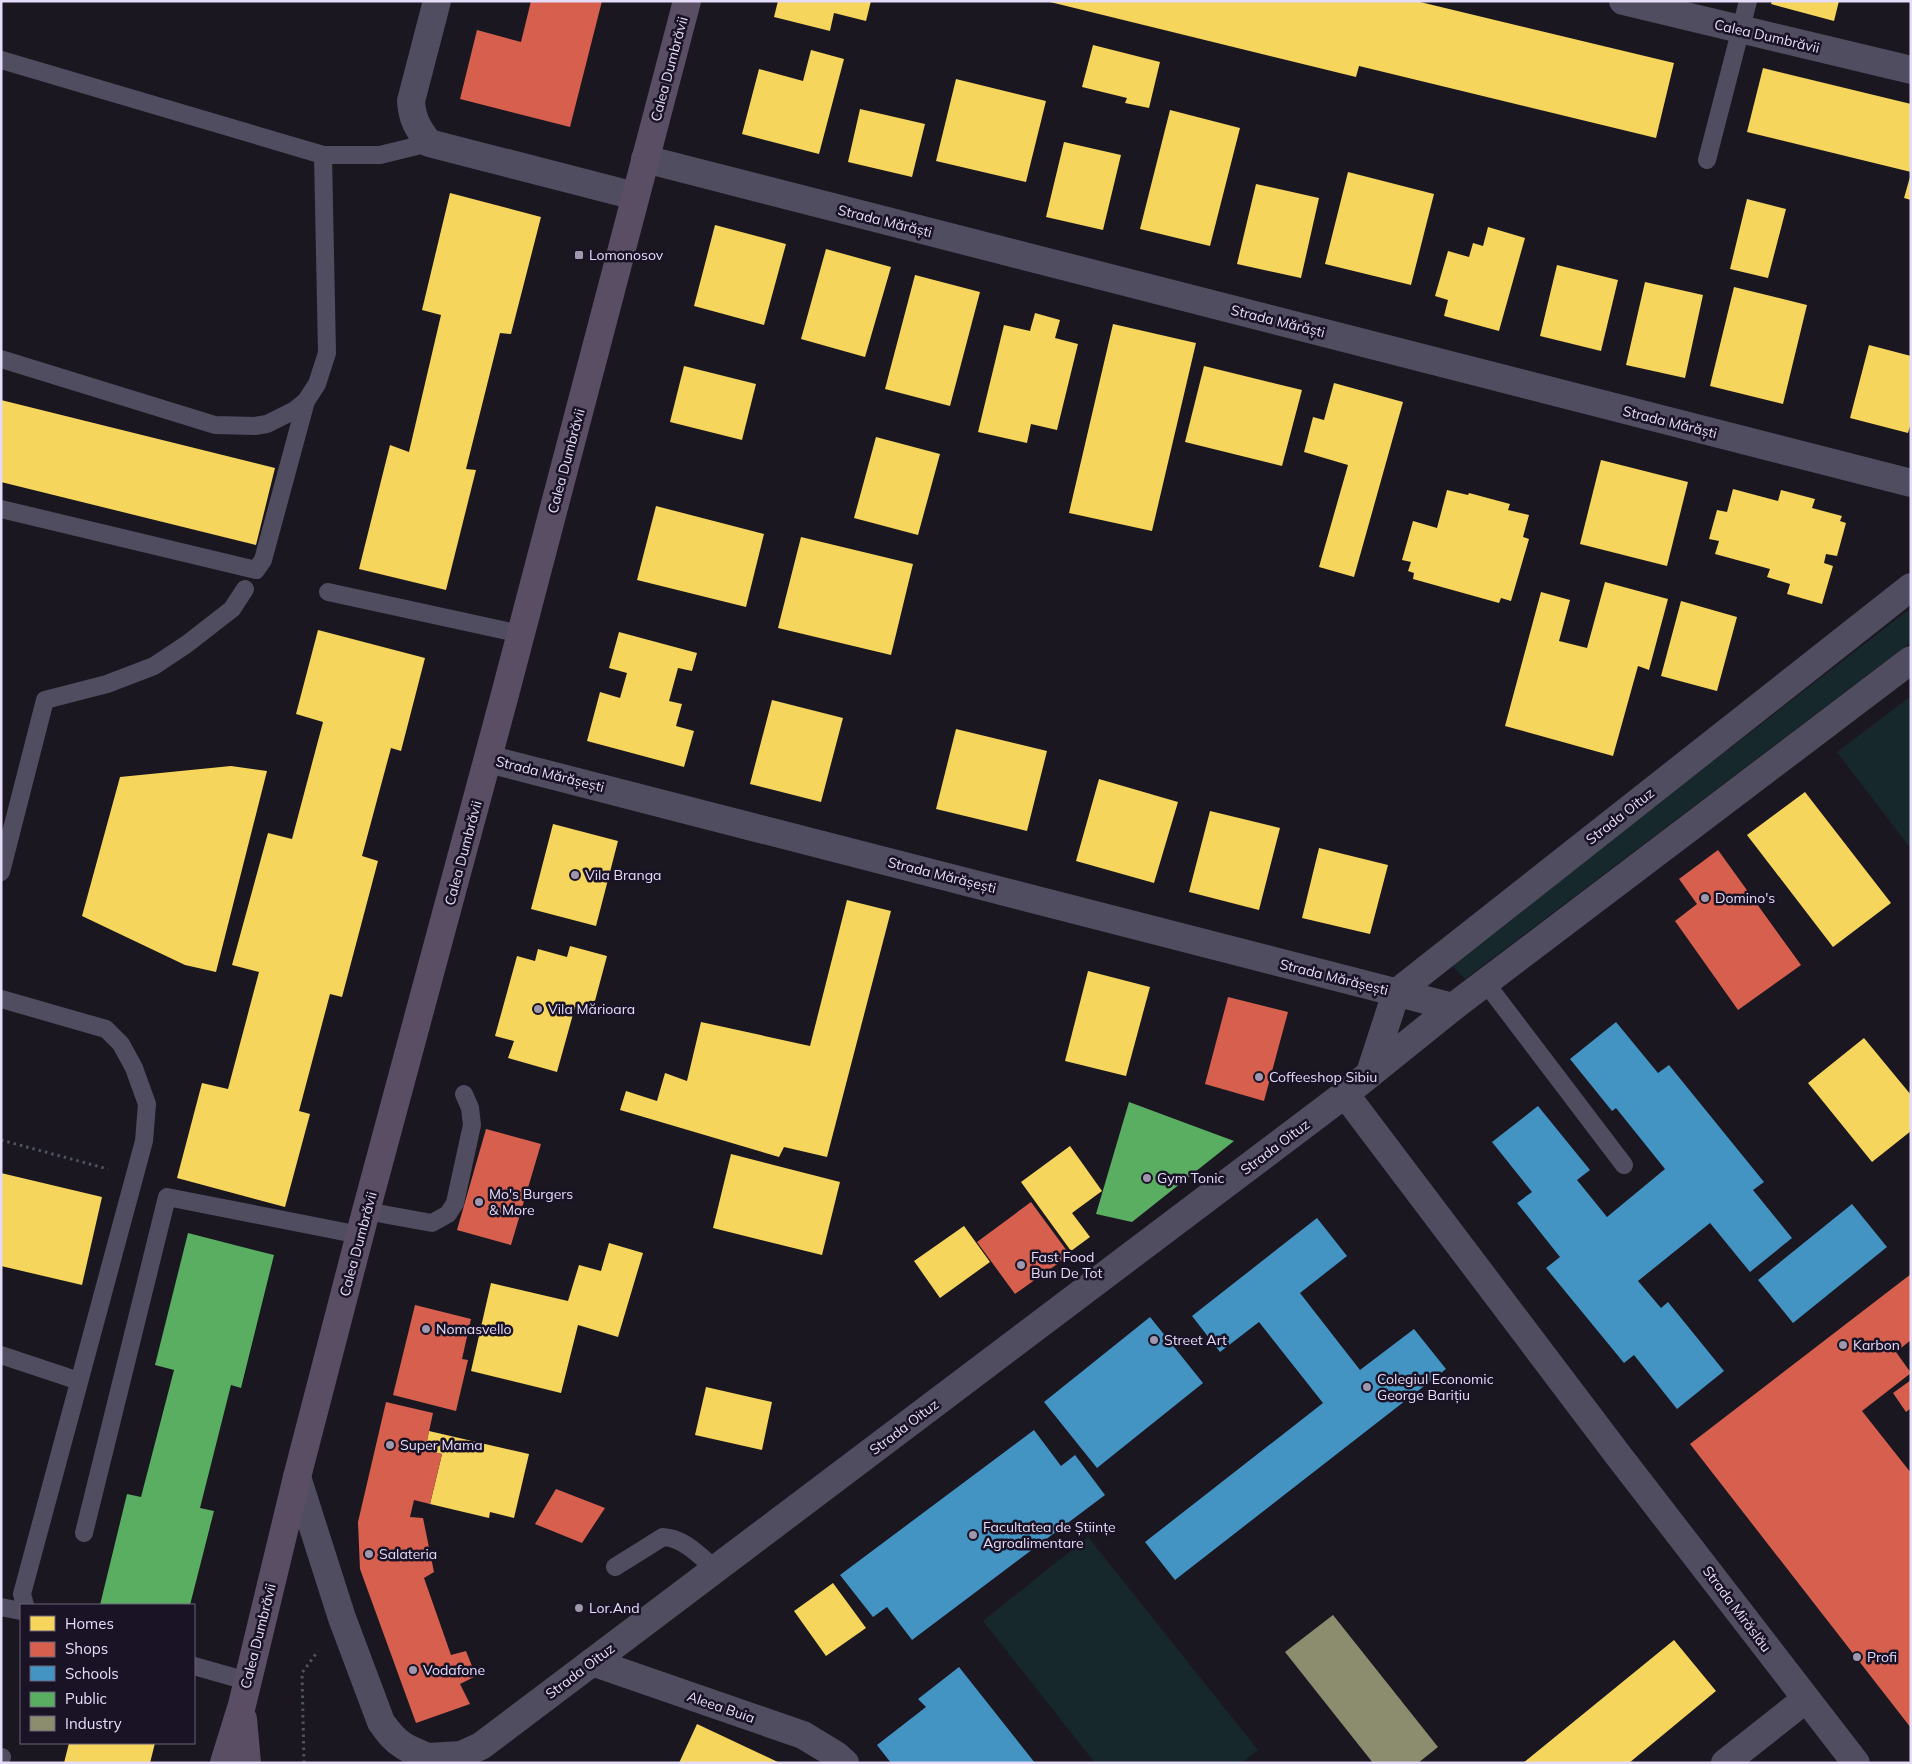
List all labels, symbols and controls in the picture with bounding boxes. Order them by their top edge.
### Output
street label: Calea Dumbrăvii [646,15,692,123]
street label: Calea Dumbrăvii [1713,15,1821,57]
street label: Strada Mărăști [836,201,934,241]
place label: Lomonosov [589,246,664,264]
marker: Lomonosov [573,249,585,261]
street label: Strada Mărăști [1229,301,1327,341]
street label: Strada Mărăști [1621,402,1719,442]
street label: Calea Dumbrăvii [543,407,589,515]
street label: Strada Mărășești [494,752,606,796]
street label: Strada Oituz [1582,784,1658,848]
street label: Calea Dumbrăvii [440,799,486,907]
street label: Strada Mărășești [886,853,998,897]
place label: Vila Branga [585,866,661,884]
marker: Vila Branga [569,869,581,881]
place label: Domino's [1715,889,1775,907]
marker: Domino's [1699,892,1711,904]
street label: Strada Mărășești [1278,955,1390,999]
place label: Vila Mărioara [548,1000,635,1018]
marker: Vila Mărioara [532,1003,544,1015]
place label: Coffeeshop Sibiu [1269,1068,1377,1086]
marker: Coffeeshop Sibiu [1253,1071,1265,1083]
street label: Strada Oituz [1237,1115,1313,1179]
place label: Gym Tonic [1157,1169,1225,1187]
marker: Gym Tonic [1141,1172,1153,1184]
place label: Mo's Burgers & More [489,1185,573,1219]
street label: Calea Dumbrăvii [335,1190,381,1298]
marker: Mo's Burgers & More [473,1196,485,1208]
place label: Fast Food Bun De Tot [1031,1248,1102,1282]
marker: Fast Food Bun De Tot [1015,1259,1027,1271]
place label: Nomasvello [436,1320,512,1338]
marker: Nomasvello [420,1323,432,1335]
place label: Street Art [1164,1331,1227,1349]
marker: Street Art [1148,1334,1160,1346]
place label: Karbon [1853,1336,1900,1354]
marker: Karbon [1837,1339,1849,1351]
place label: Colegiul Economic George Barițiu [1377,1370,1494,1404]
marker: Colegiul Economic George Barițiu [1361,1381,1373,1393]
street label: Strada Oituz [866,1395,942,1459]
place label: Super Mama [400,1436,483,1454]
marker: Super Mama [384,1439,396,1451]
place label: Facultatea de Științe Agroalimentare [983,1518,1116,1552]
marker: Facultatea de Științe Agroalimentare [967,1529,979,1541]
place label: Salateria [379,1545,437,1563]
marker: Salateria [363,1548,375,1560]
street label: Strada Mirăslău [1699,1562,1775,1656]
street label: Calea Dumbrăvii [236,1582,280,1690]
place label: Lor.And [589,1599,640,1617]
marker: Lor.And [573,1602,585,1614]
legend [20,1604,195,1744]
text: Homes [65,1614,114,1633]
text: Shops [65,1639,108,1658]
street label: Strada Oituz [542,1639,618,1703]
place label: Profi [1867,1648,1897,1666]
marker: Profi [1851,1651,1863,1663]
place label: Vodafone [423,1661,485,1679]
text: Schools [65,1664,119,1683]
marker: Vodafone [407,1664,419,1676]
street label: Aleea Buia [685,1687,757,1727]
text: Public [65,1689,107,1708]
text: Industry [65,1714,122,1733]

